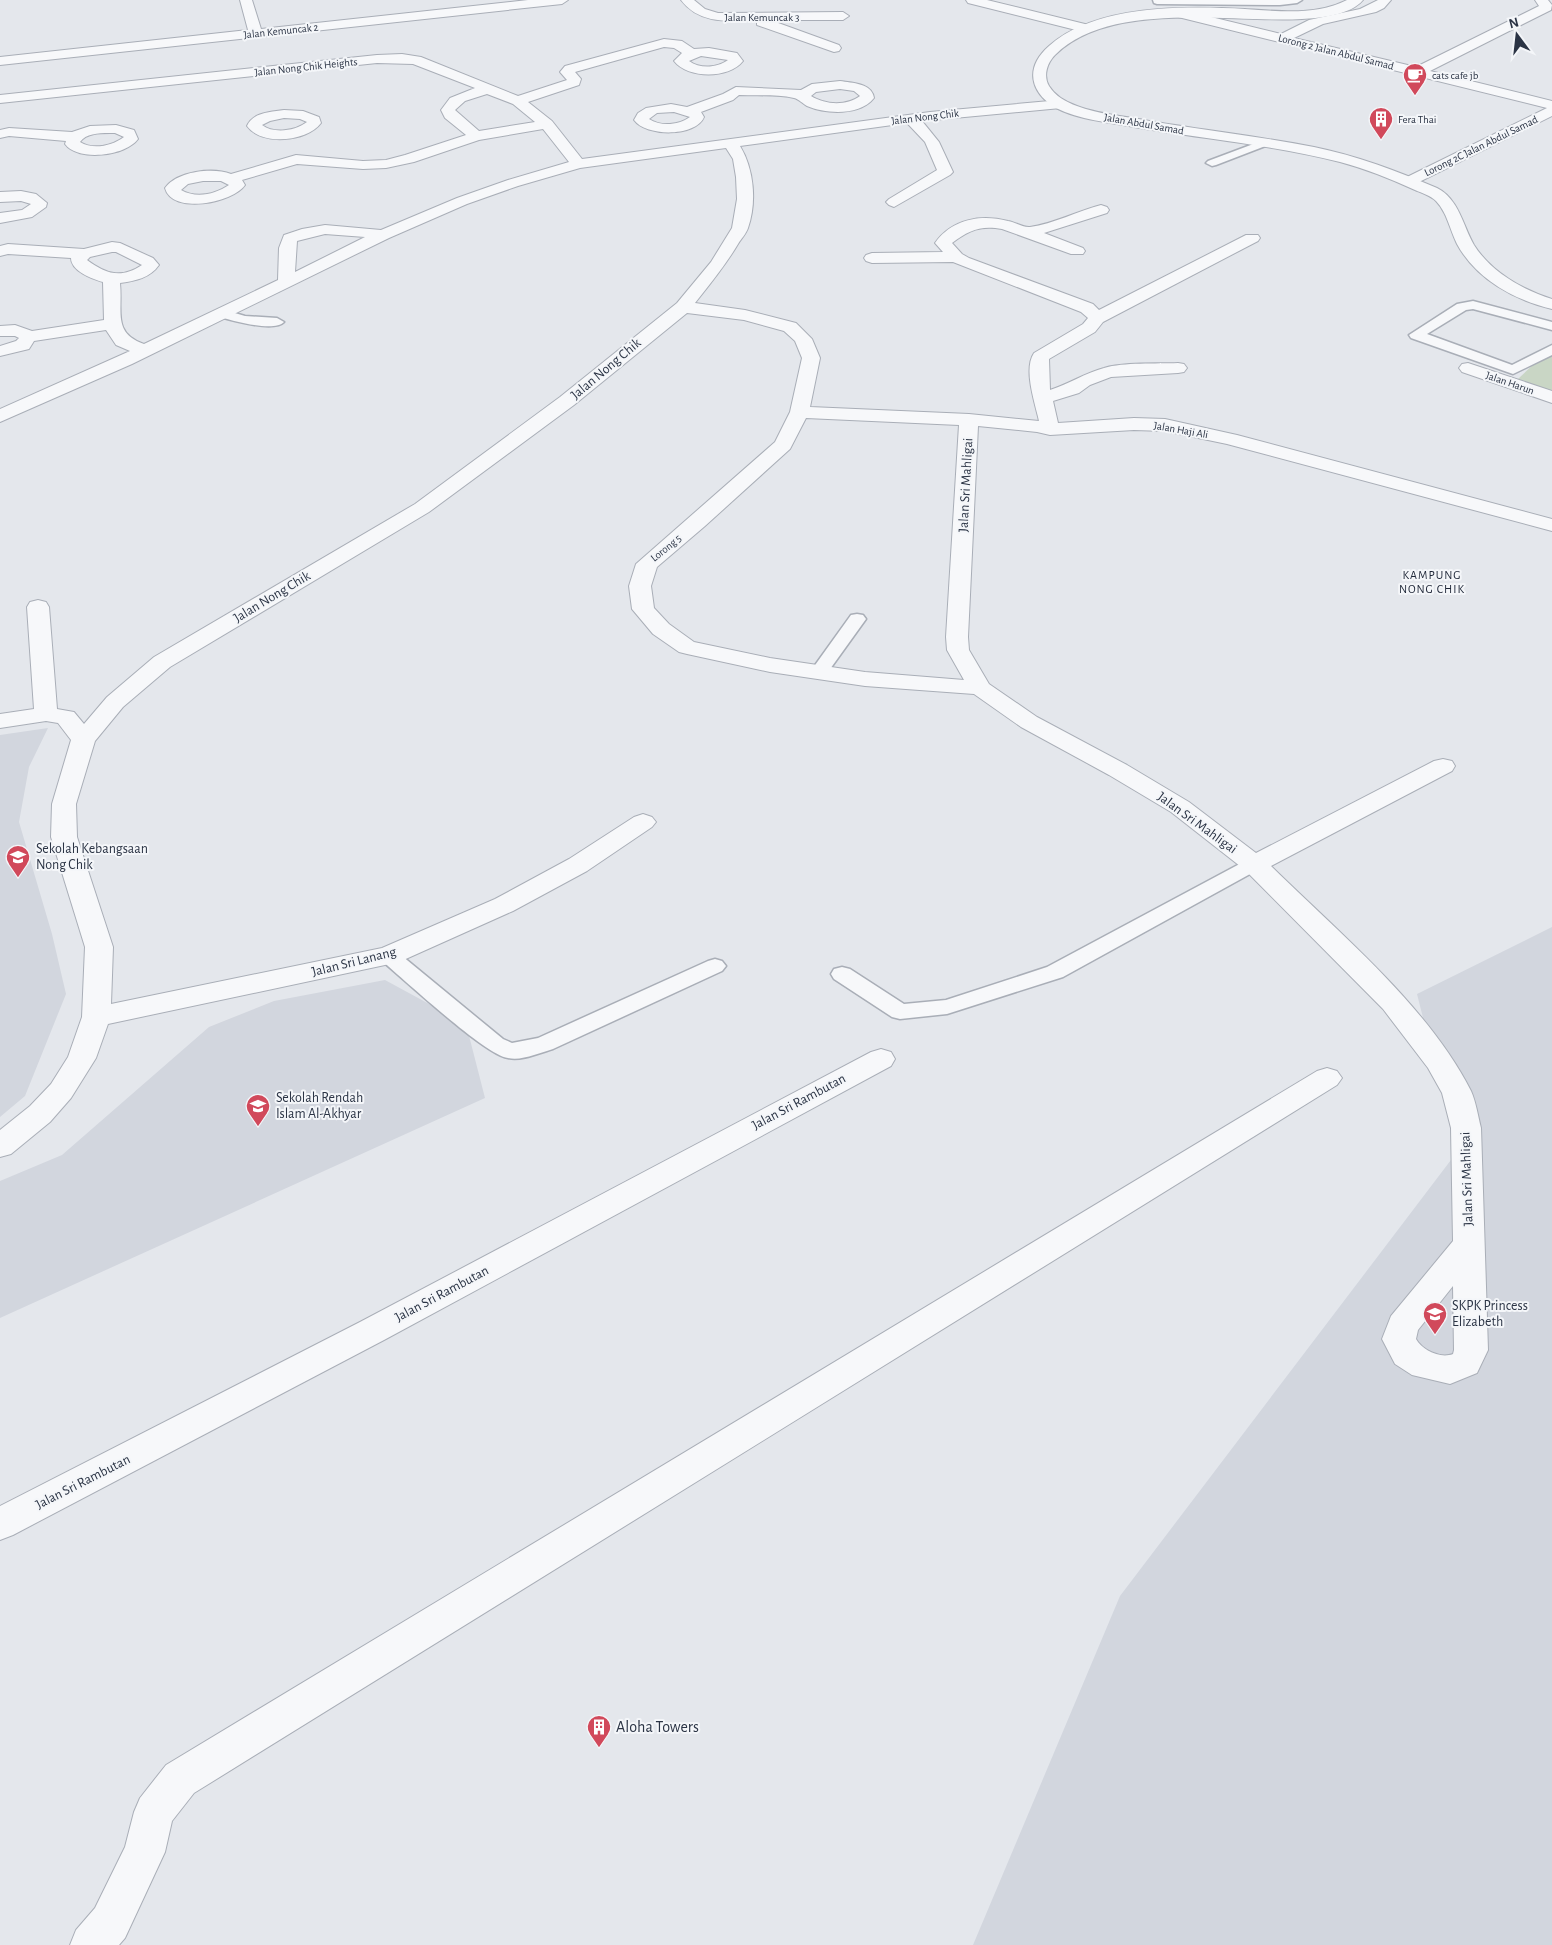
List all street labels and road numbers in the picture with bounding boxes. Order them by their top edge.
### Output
street label: Jalan Kemuncak 3 [725,12,800,23]
street label: Jalan Kemuncak 2 [243,22,319,40]
street label: Lorong 2 Jalan Abdul Samad [1277,32,1395,72]
street label: Jalan Nong Chik Heights [254,56,358,78]
street label: Jalan Nong Chik [891,107,959,127]
street label: Jalan Abdul Samad [1103,112,1185,136]
street label: Lorong 2C Jalan Abdul Samad [1423,114,1540,178]
street label: Jalan Nong Chik [568,335,644,402]
street label: Jalan Harun [1484,370,1536,396]
street label: Jalan Haji Ali [1153,420,1209,440]
street label: Jalan Sri Mahligai [957,437,975,533]
street label: Lorong 5 [649,532,684,564]
street label: Jalan Nong Chik [231,568,313,625]
street label: Jalan Sri Mahligai [1155,790,1239,856]
street label: Jalan Sri Lanang [310,945,398,979]
street label: Jalan Sri Rambutan [750,1071,848,1133]
street label: Jalan Sri Mahligai [1458,1132,1476,1226]
street label: Jalan Sri Rambutan [393,1263,491,1325]
street label: Jalan Sri Rambutan [34,1452,132,1512]

